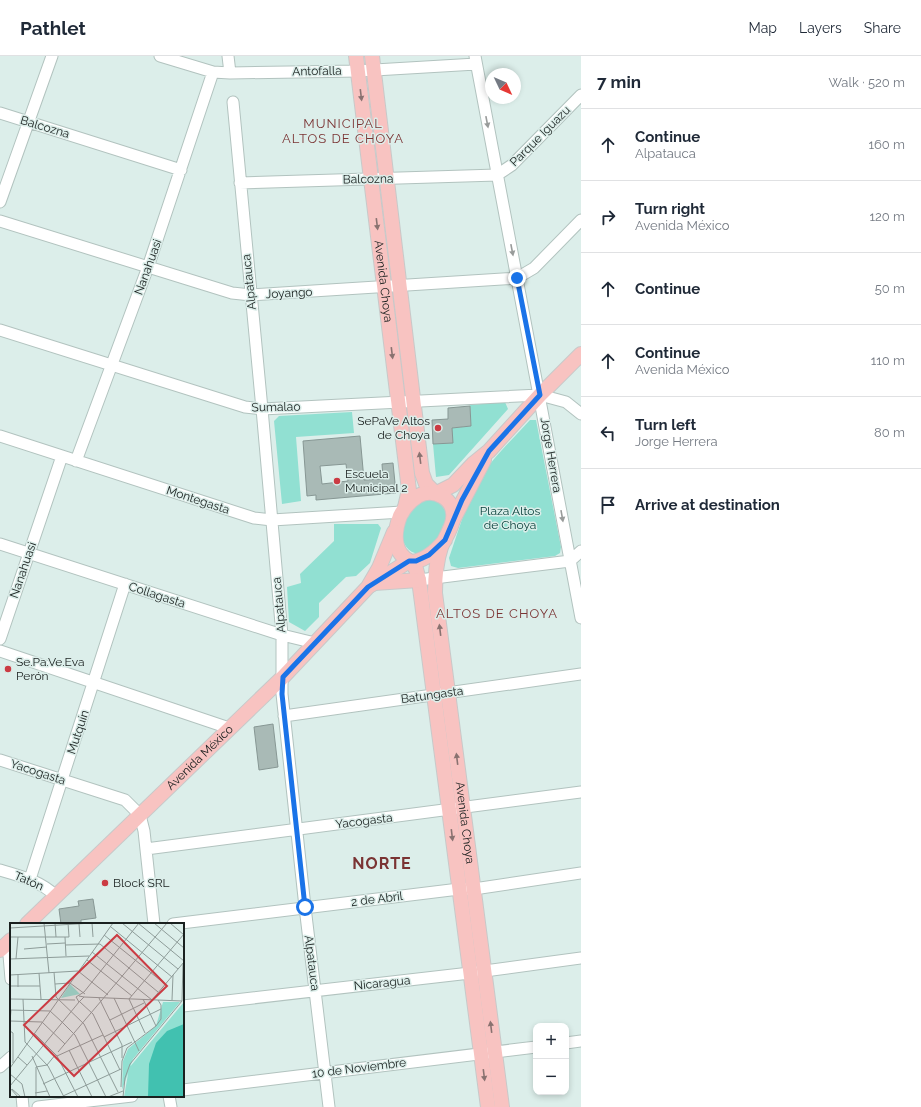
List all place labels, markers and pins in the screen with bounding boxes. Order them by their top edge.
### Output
place label: SePaVe Altos de Choya [357,414,430,442]
marker: SePaVe Altos de Choya [433,423,443,433]
place label: Escuela Municipal 2 [345,467,408,495]
marker: Escuela Municipal 2 [332,476,342,486]
place label: Se.Pa.Ve.Eva Perón [16,655,84,683]
marker: Se.Pa.Ve.Eva Perón [3,664,13,674]
place label: Block SRL [113,876,170,890]
marker: Block SRL [100,878,110,888]

